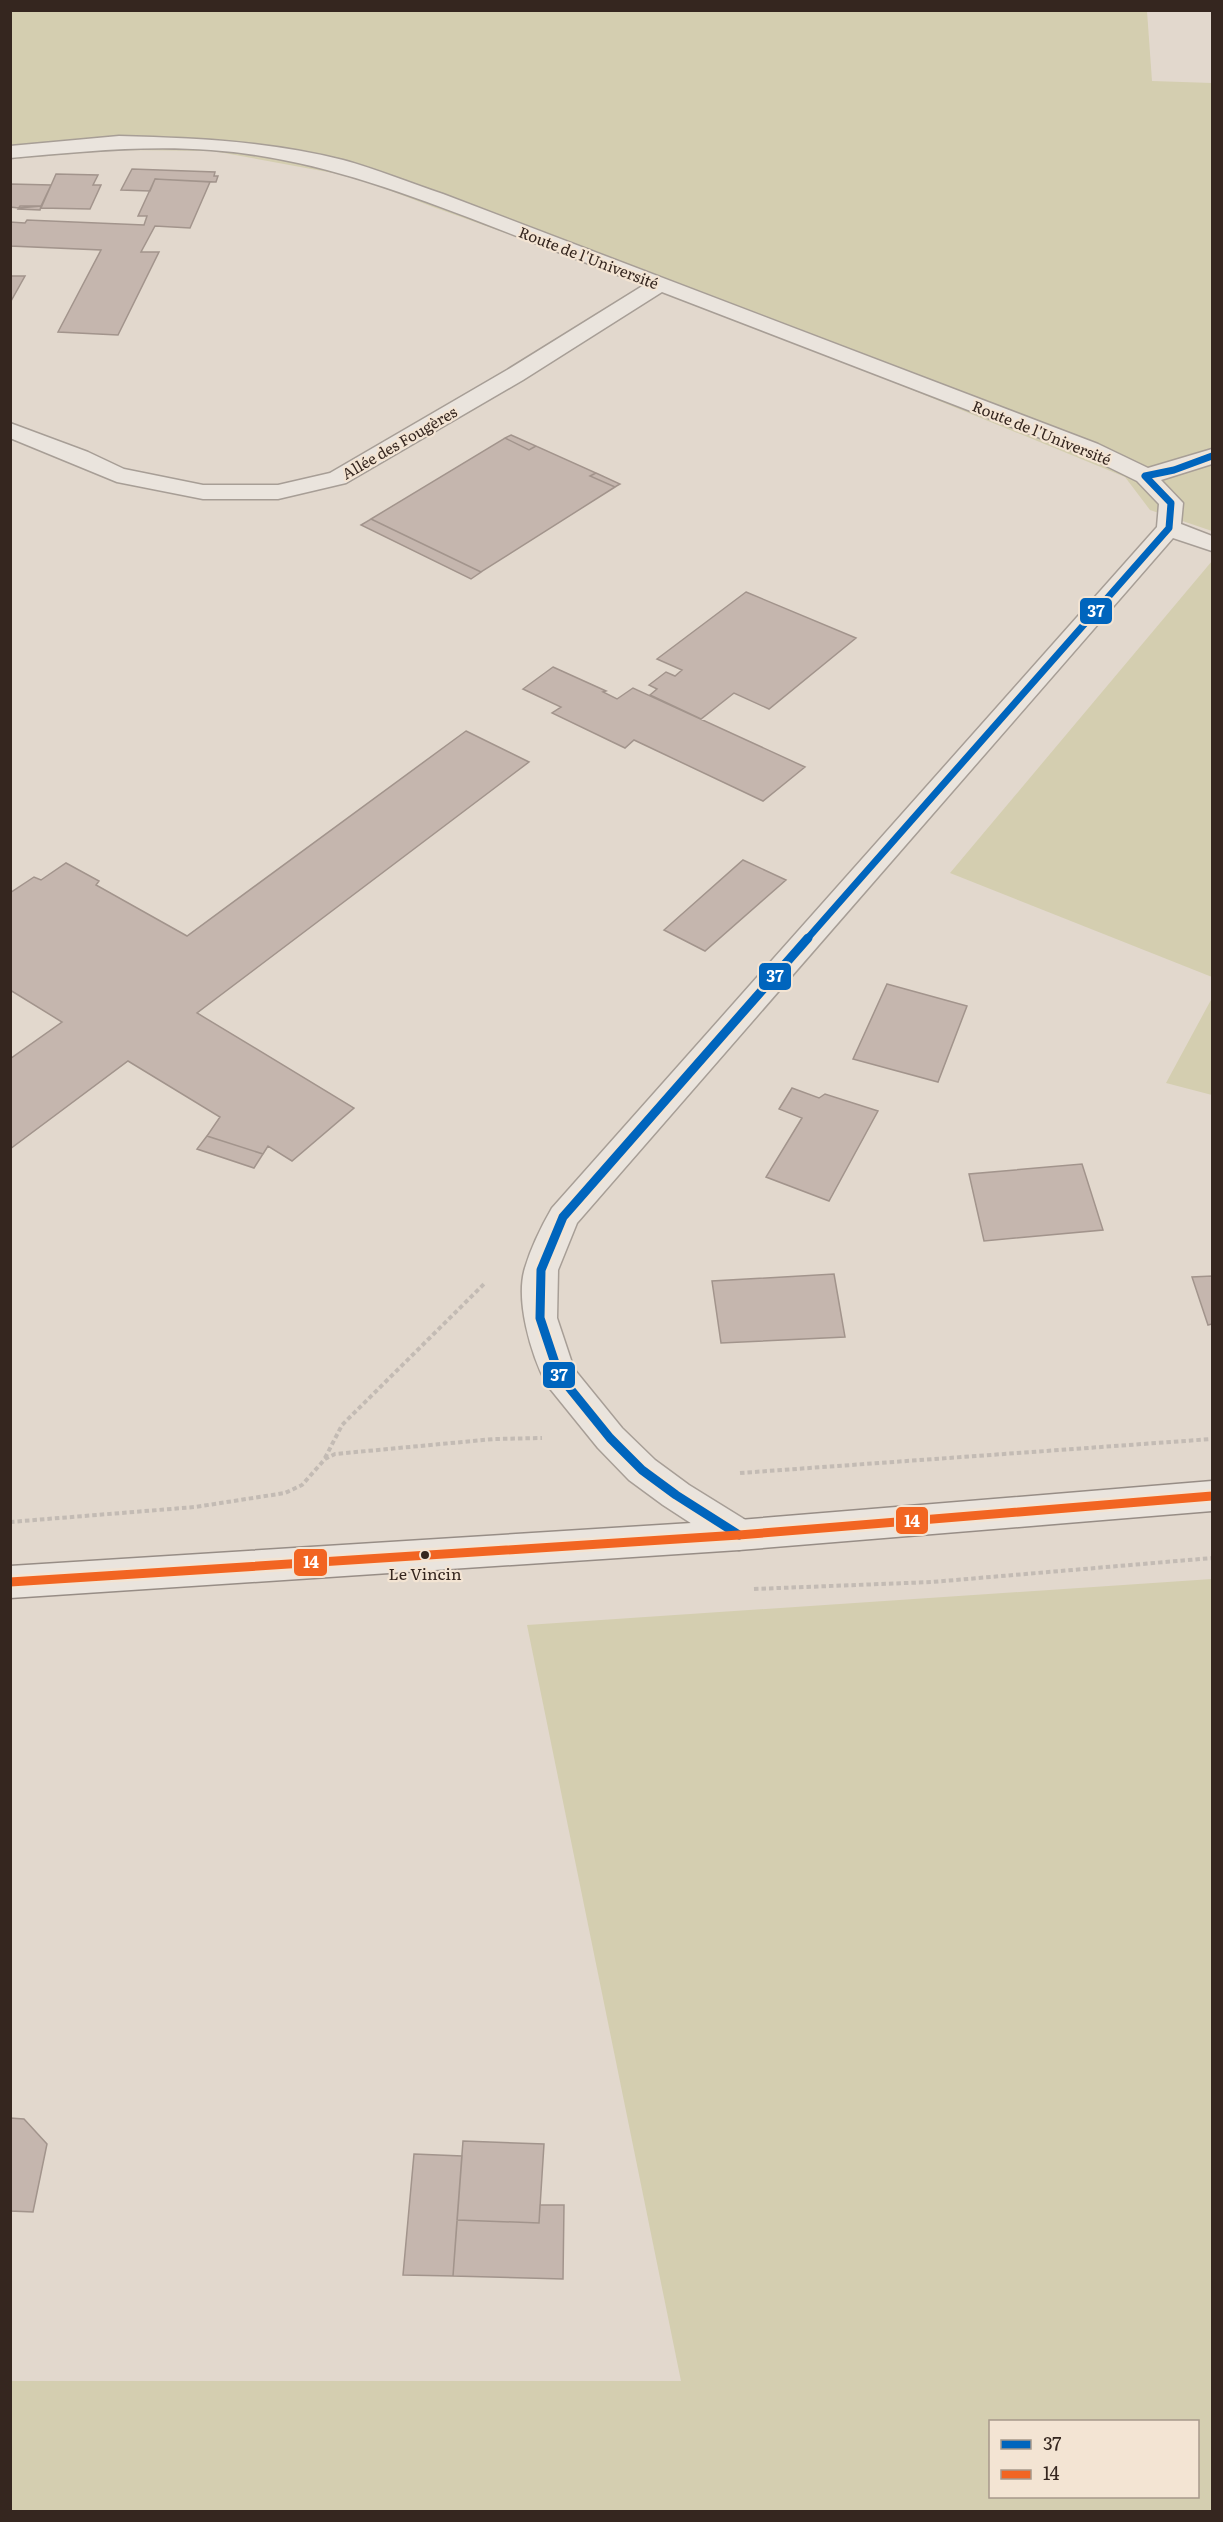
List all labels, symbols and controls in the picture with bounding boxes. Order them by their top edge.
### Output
street label: Route de l'Université [516,220,662,294]
street label: Route de l'Université [969,394,1115,470]
street label: Allée des Fougères [337,400,461,484]
line badge: 37 [1079,597,1113,625]
text: 37 [1087,598,1105,622]
line badge: 37 [758,962,792,991]
text: 37 [766,963,784,987]
line badge: 37 [542,1361,576,1389]
text: 37 [550,1362,568,1386]
line badge: 14 [895,1506,929,1535]
text: 14 [904,1508,920,1532]
line badge: 14 [293,1548,328,1577]
text: 14 [303,1549,319,1573]
marker: Le Vincin [419,1549,431,1561]
place label: Le Vincin [388,1561,462,1585]
legend [989,2420,1199,2498]
text: 37 [1043,2429,1061,2456]
text: 14 [1043,2459,1060,2486]

